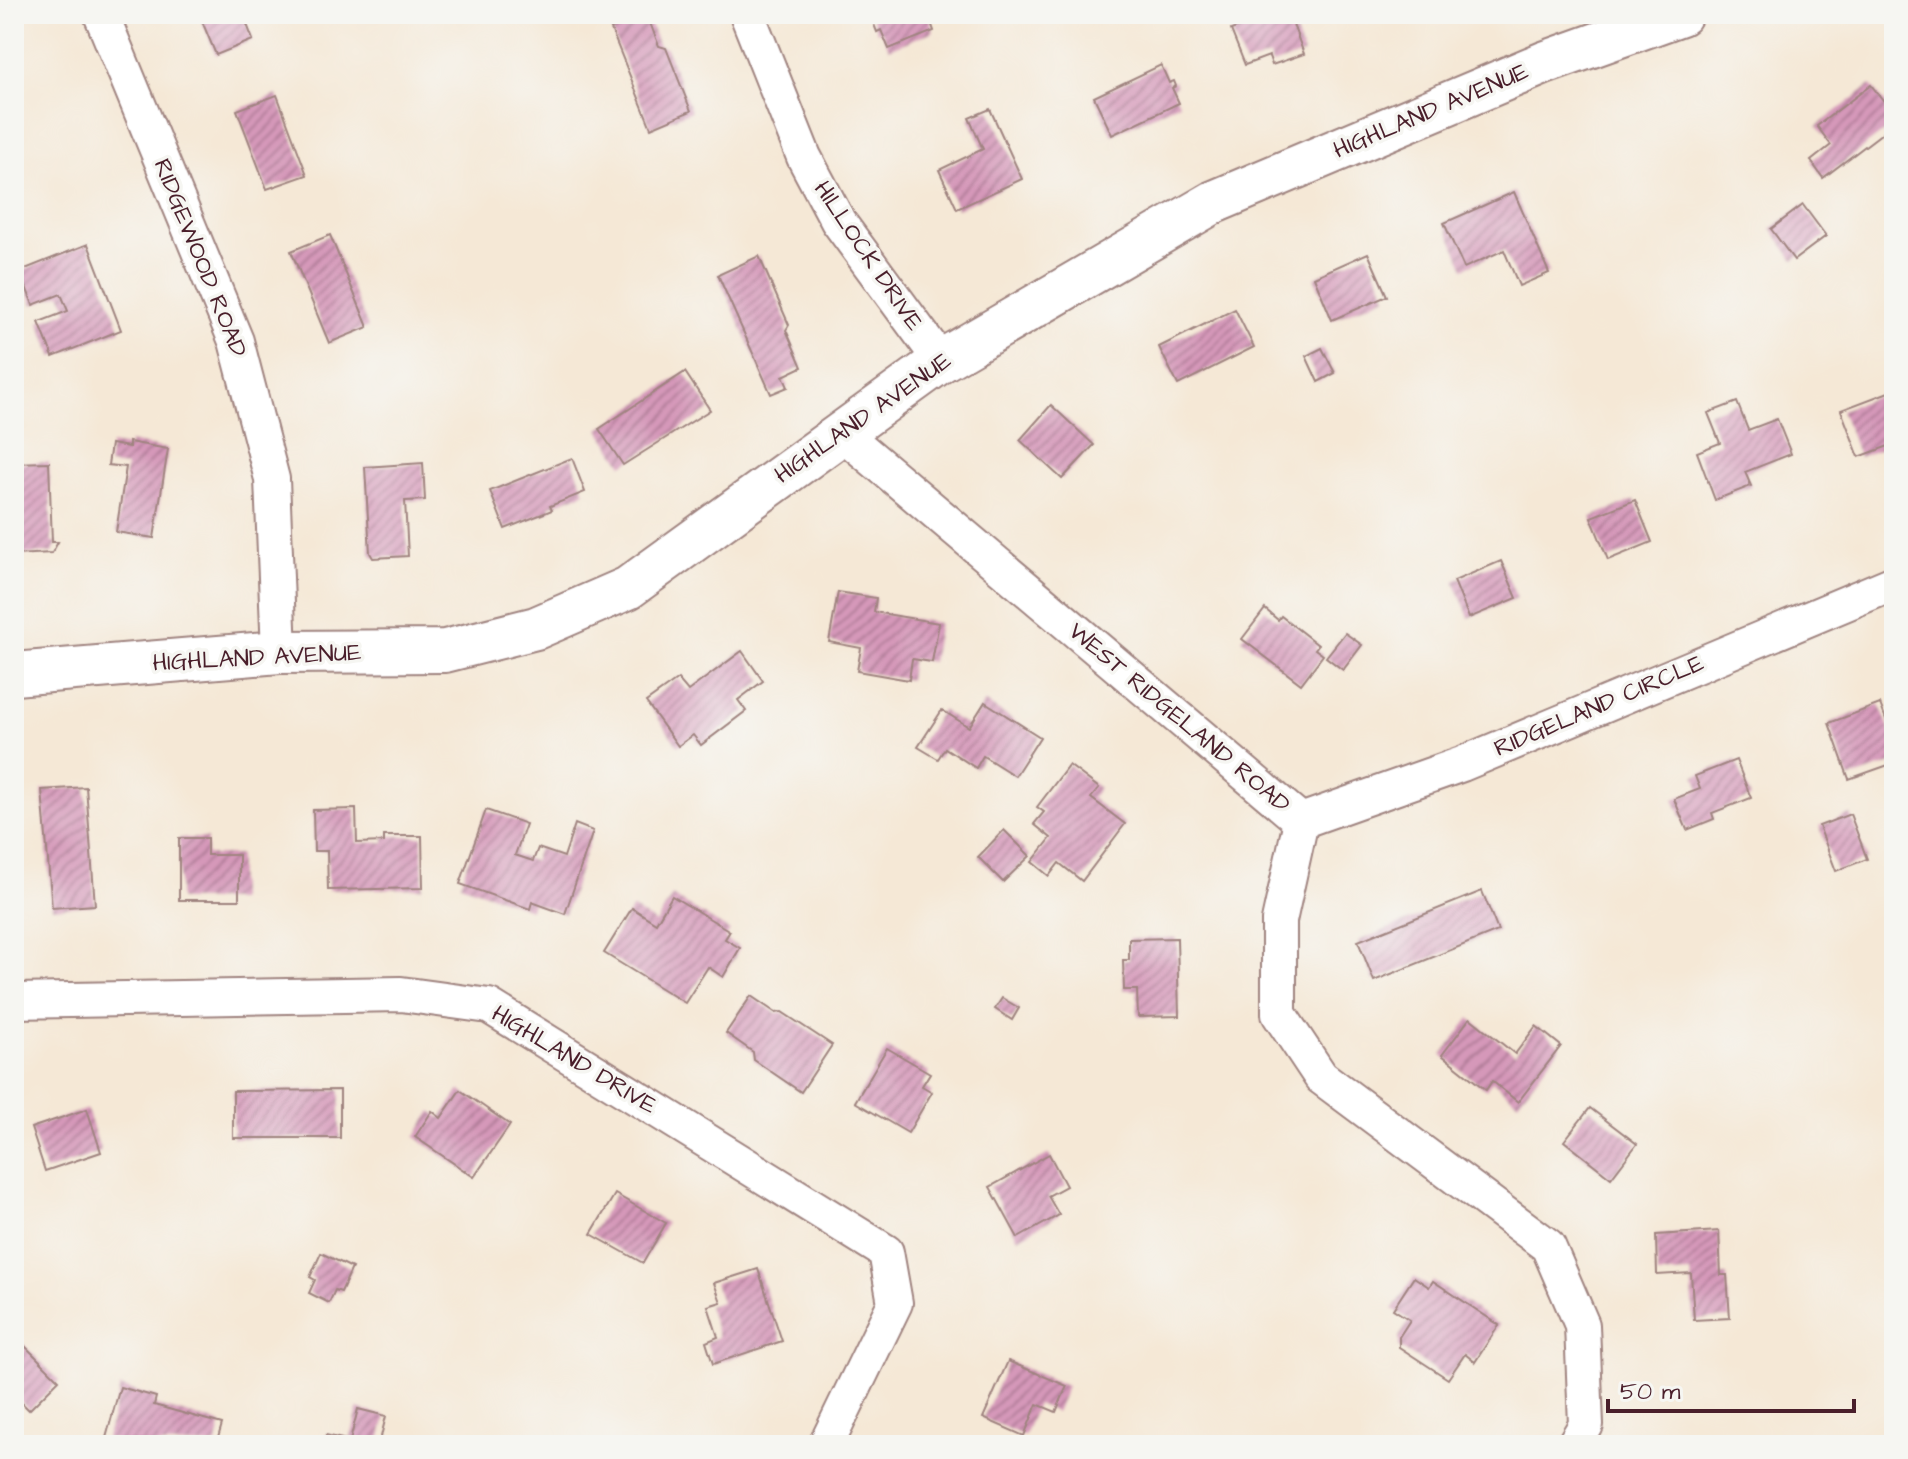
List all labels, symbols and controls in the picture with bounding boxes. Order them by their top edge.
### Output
street label: HIGHLAND AVENUE [1328,55,1534,167]
street label: RIDGEWOOD ROAD [145,154,255,362]
street label: HILLOCK DRIVE [805,174,931,338]
street label: HIGHLAND AVENUE [768,344,958,492]
street label: WEST RIDGELAND ROAD [1061,615,1297,821]
street label: HIGHLAND AVENUE [152,636,362,680]
street label: RIDGELAND CIRCLE [1489,646,1709,766]
street label: HIGHLAND DRIVE [485,997,663,1123]
scale bar [1608,1363,1854,1413]
text: 50 m [1620,1375,1681,1409]

